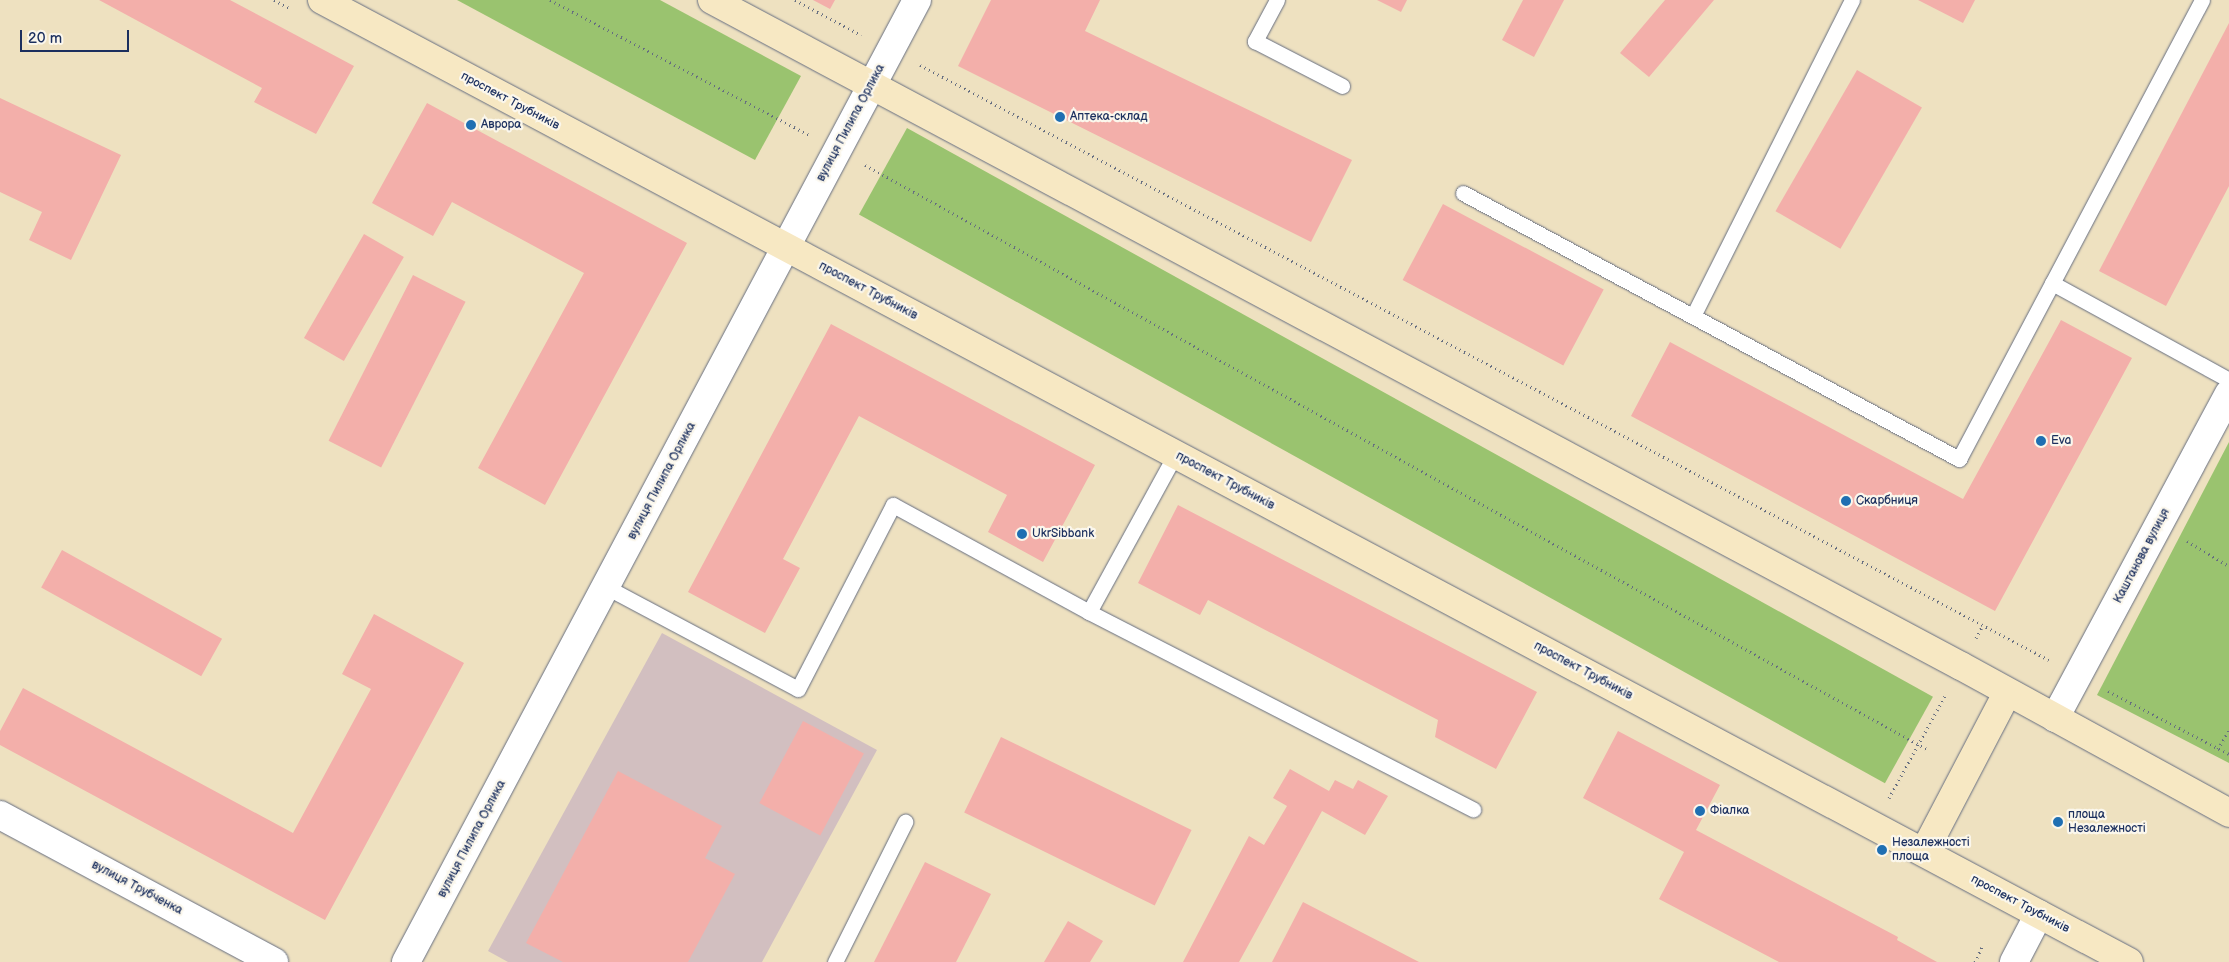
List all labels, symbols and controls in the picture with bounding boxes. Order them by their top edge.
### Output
scale bar [22,20,131,52]
text: 20 m [28,29,62,48]
street label: вулиця Пилипа Орлика [814,62,888,184]
street label: проспект Трубників [458,69,562,133]
place label: Аптека-склад [1070,110,1148,124]
marker: Аптека-склад [1054,111,1066,123]
place label: Аврора [481,118,521,132]
marker: Аврора [465,119,477,131]
street label: проспект Трубників [816,259,920,323]
street label: вулиця Пилипа Орлика [625,420,699,542]
place label: Eva [2051,434,2071,448]
marker: Eva [2035,435,2047,447]
street label: проспект Трубників [1173,449,1277,513]
place label: Скарбниця [1856,494,1918,508]
marker: Скарбниця [1840,495,1852,507]
street label: Каштанова вулиця [2111,506,2173,606]
place label: UkrSibbank [1032,527,1094,541]
marker: UkrSibbank [1016,528,1028,540]
street label: проспект Трубників [1531,639,1635,703]
street label: вулиця Пилипа Орлика [435,778,509,900]
place label: Фіалка [1710,804,1749,818]
marker: Фіалка [1694,805,1706,817]
place label: площа Незалежності [2068,808,2146,836]
marker: площа Незалежності [2052,816,2064,828]
place label: Незалежності площа [1892,836,1970,864]
marker: Незалежності площа [1876,844,1888,856]
street label: вулиця Трубченка [89,858,185,918]
street label: проспект Трубників [1968,872,2072,936]

